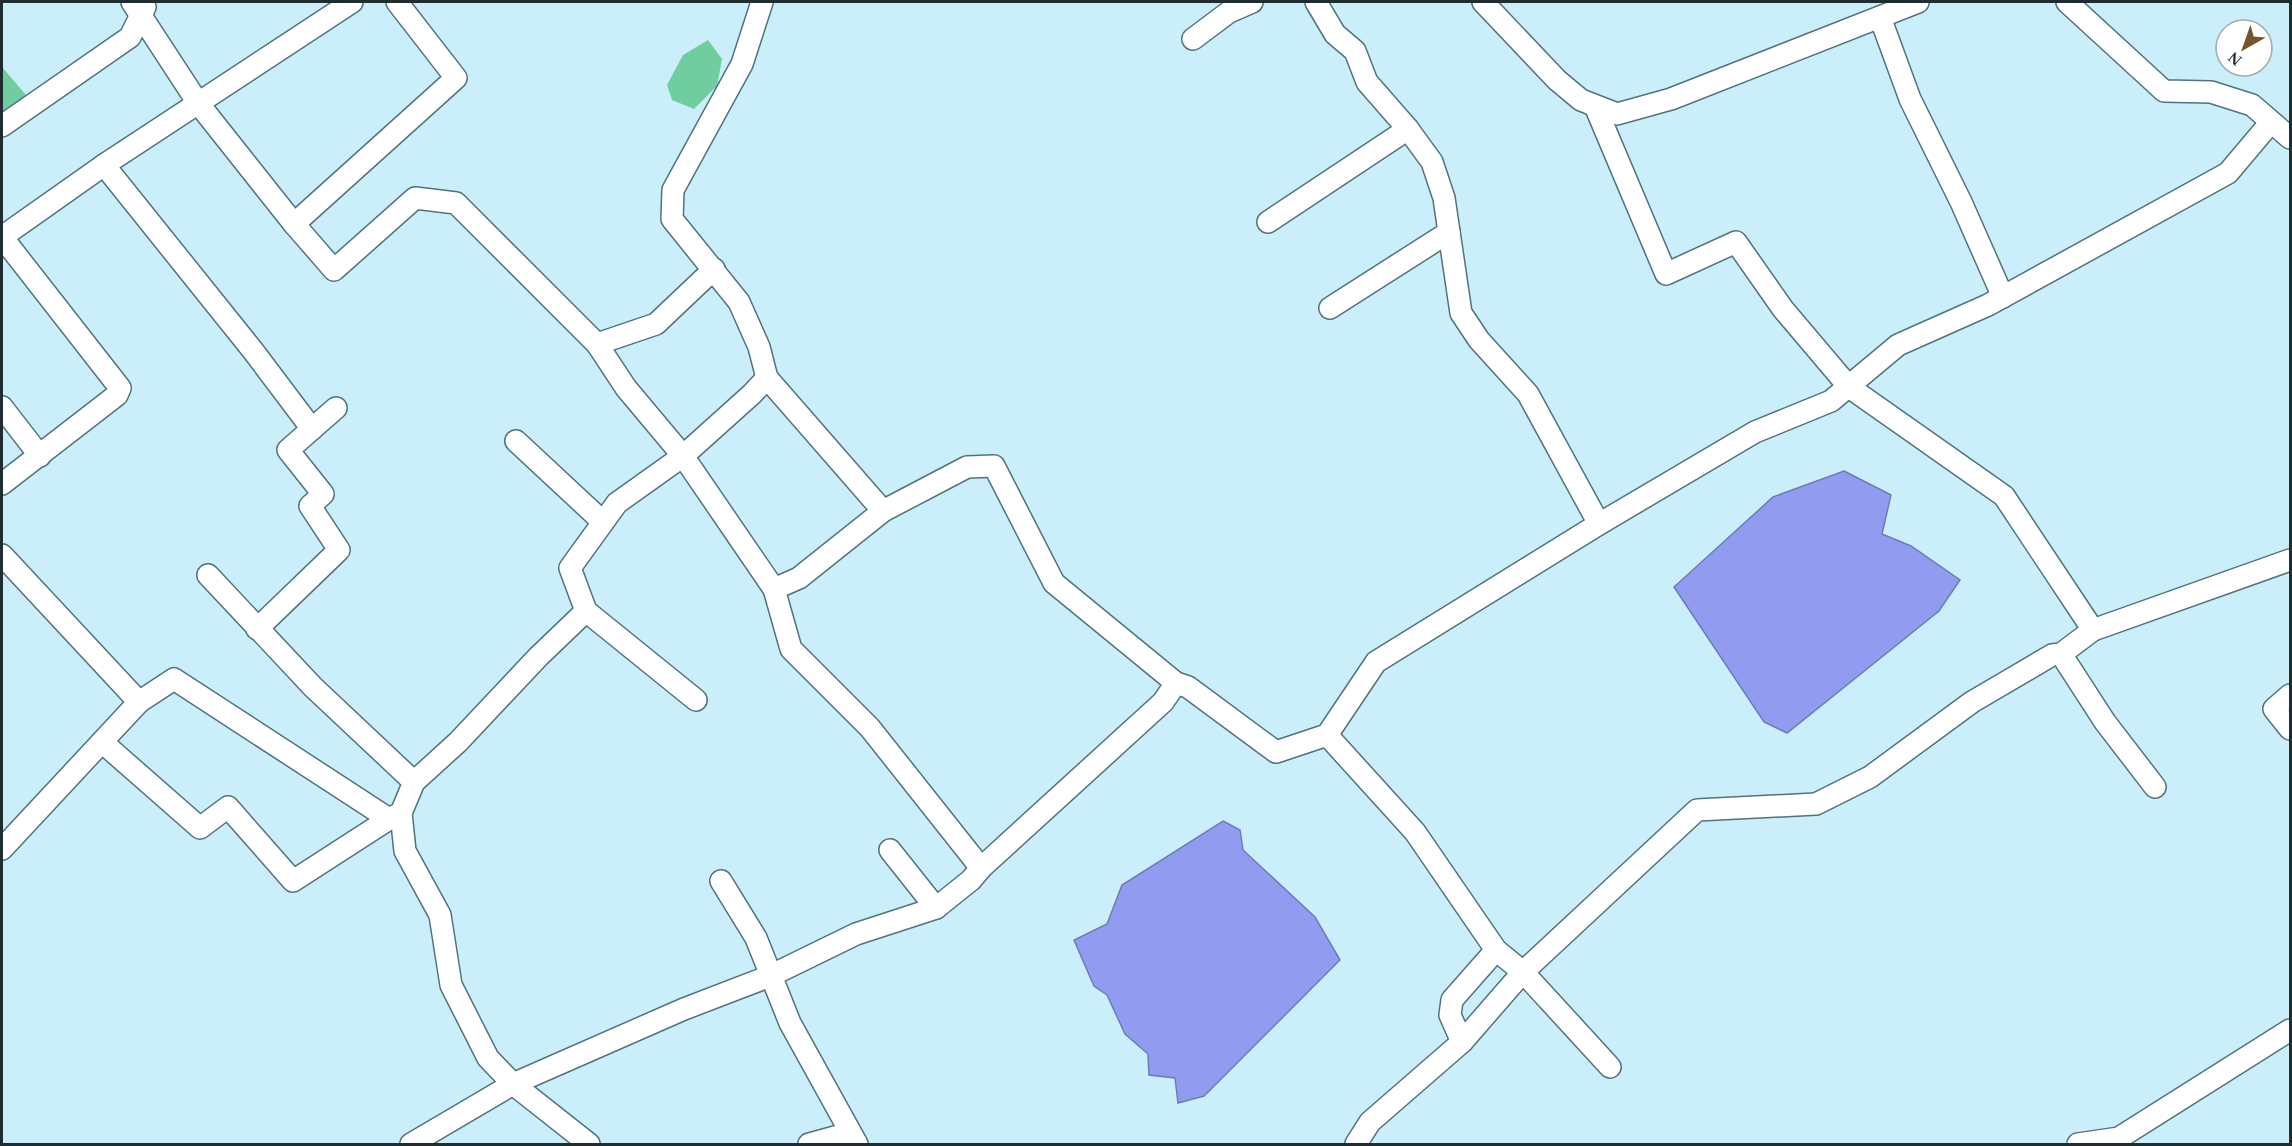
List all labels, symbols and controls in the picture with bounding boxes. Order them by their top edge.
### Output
north arrow [2214,18,2274,78]
text: N [2224,49,2245,69]

